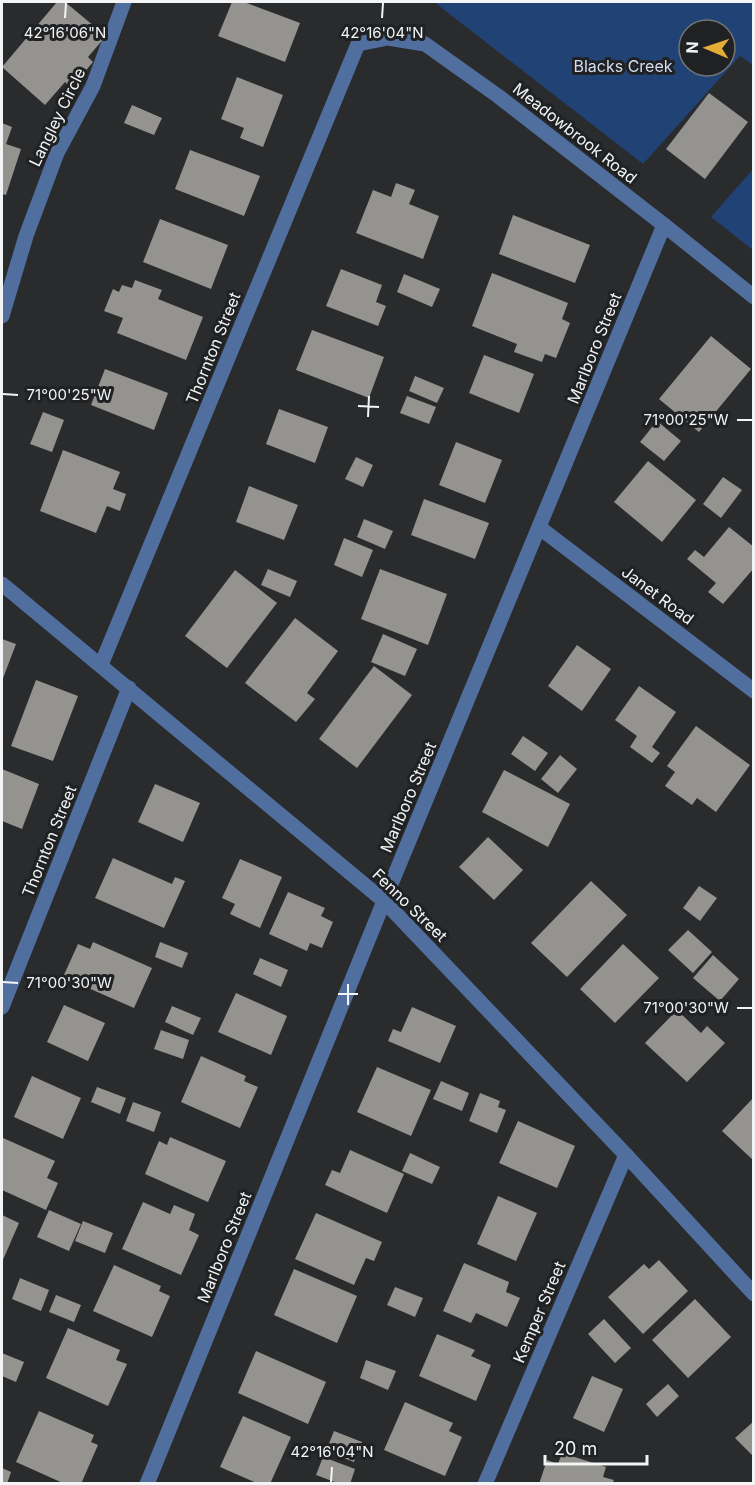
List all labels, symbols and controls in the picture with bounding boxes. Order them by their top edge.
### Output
north arrow [677,18,737,78]
text: 42°16'06"N [24,23,106,42]
text: 42°16'04"N [340,23,424,42]
text: N [682,41,702,54]
park label: Blacks Creek [573,56,673,76]
street label: Langley Circle [24,64,90,170]
street label: Meadowbrook Road [509,78,641,188]
street label: Thornton Street [181,289,245,407]
street label: Marlboro Street [563,290,625,406]
text: 71°00'25"W [27,385,112,404]
text: 71°00'25"W [644,410,729,429]
street label: Janet Road [618,561,698,629]
street label: Marlboro Street [376,739,440,855]
street label: Thornton Street [17,782,81,900]
street label: Fenno Street [368,864,452,946]
text: 71°00'30"W [26,973,112,992]
text: 71°00'30"W [643,998,729,1017]
street label: Marlboro Street [193,1189,255,1305]
street label: Kemper Street [509,1258,569,1366]
scale bar [545,1428,647,1466]
text: 20 m [554,1438,597,1459]
text: 42°16'04"N [290,1442,374,1461]

